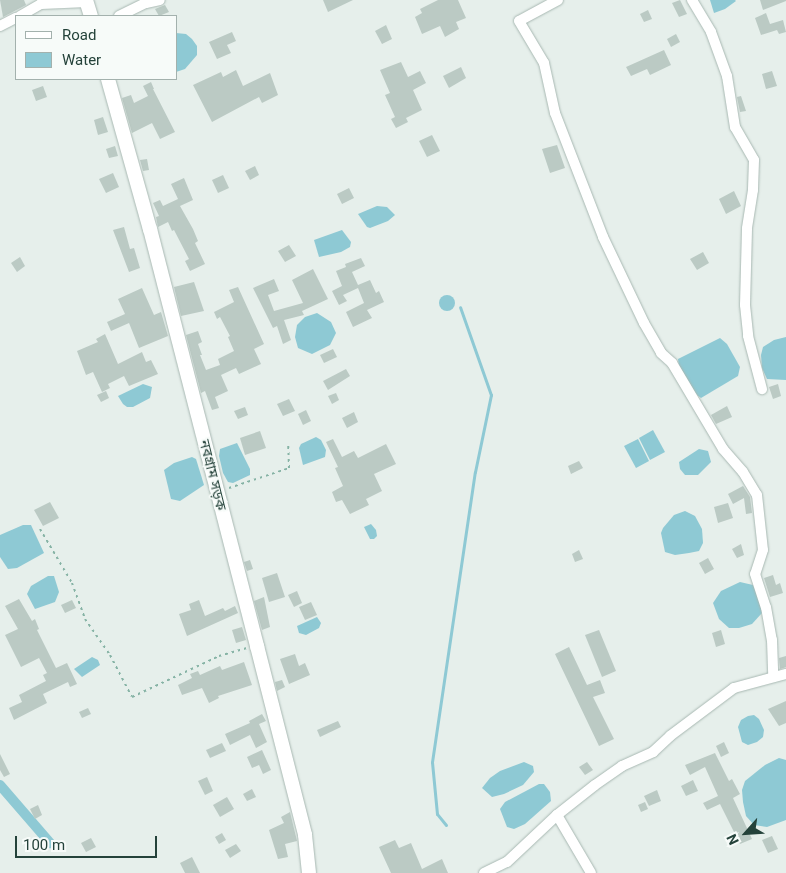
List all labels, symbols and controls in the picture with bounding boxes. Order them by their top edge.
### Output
legend [15,15,178,80]
text: Road [62,26,96,44]
text: Water [62,51,101,69]
street label: নবগ্রাম সড়ক [196,438,230,512]
north arrow [721,808,771,858]
scale bar [18,826,160,858]
text: N [723,832,742,848]
text: 100 m [23,836,65,854]

